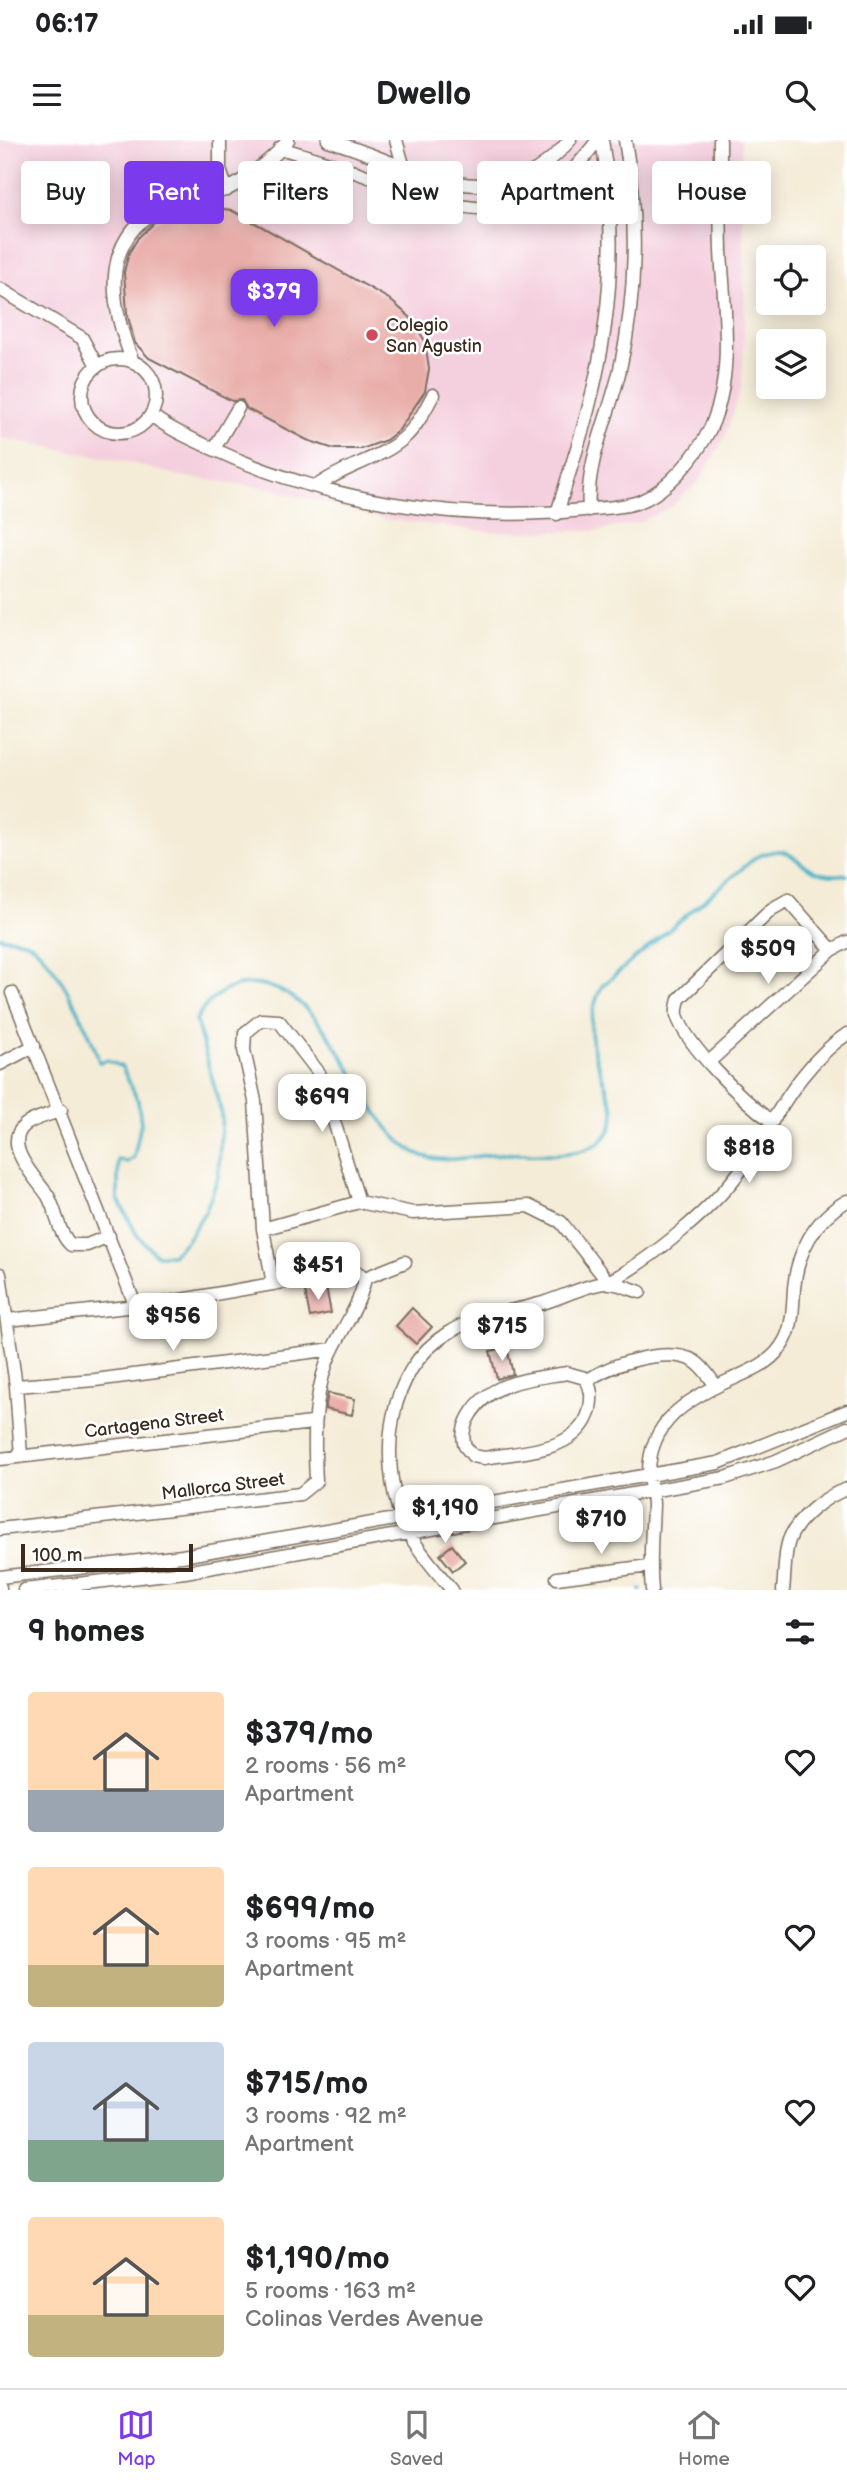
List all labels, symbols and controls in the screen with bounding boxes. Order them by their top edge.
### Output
text: 06:17 [35,9,99,40]
text: Dwello [376,75,471,114]
icon: menu [28,76,66,114]
icon: search [781,76,819,114]
chip: Buy [21,161,110,224]
chip: Rent [124,161,224,224]
chip: Filters [238,161,353,224]
chip: New [367,161,463,224]
chip: Apartment [477,161,638,224]
chip: House [652,161,771,224]
map controls [756,245,826,399]
button: locate [756,245,826,315]
pin: $379 [233,270,315,329]
text: $379 [247,278,301,306]
place label: Colegio San Agustin [386,315,482,357]
marker: Colegio San Agustin [364,327,380,343]
button: layers [756,329,826,399]
pin: $509 [727,926,809,986]
text: $509 [740,935,796,963]
pin: $699 [281,1074,363,1134]
text: $699 [294,1083,350,1111]
pin: $818 [708,1126,790,1185]
text: $818 [723,1134,775,1162]
pin: $451 [277,1242,359,1302]
text: $451 [292,1251,344,1279]
pin: $956 [132,1294,214,1353]
text: $956 [145,1302,201,1330]
pin: $715 [461,1304,543,1363]
text: $715 [477,1312,527,1340]
street label: Cartagena Street [83,1404,225,1442]
street label: Mallorca Street [160,1468,286,1504]
pin: $1,190 [388,1486,502,1545]
text: $1,190 [411,1494,479,1522]
pin: $710 [560,1496,642,1556]
text: $710 [575,1505,627,1533]
scale bar [21,1541,192,1573]
text: 100 m [32,1544,83,1567]
icon: filters [781,1613,819,1651]
text: 9 homes [28,1614,145,1650]
text: $379/mo [245,1716,373,1752]
icon: home [84,1720,168,1804]
icon: heart [781,1743,819,1781]
text: 2 rooms · 56 m² [245,1752,407,1780]
text: Apartment [245,1780,354,1808]
text: $699/mo [245,1891,375,1927]
icon: home [84,1895,168,1979]
icon: heart [781,1918,819,1956]
text: 3 rooms · 95 m² [245,1927,406,1955]
text: Apartment [245,1955,354,1983]
text: $715/mo [245,2066,368,2102]
icon: home [84,2070,168,2154]
icon: heart [781,2093,819,2131]
text: 3 rooms · 92 m² [245,2102,407,2130]
text: Apartment [245,2130,354,2158]
text: $1,190/mo [245,2241,390,2277]
icon: home [84,2245,168,2329]
icon: heart [781,2268,819,2306]
text: 5 rooms · 163 m² [245,2277,416,2305]
text: Colinas Verdes Avenue [245,2305,483,2333]
tab: Map [117,2406,155,2471]
tab: Saved [390,2406,443,2471]
tab: Home [678,2406,730,2471]

